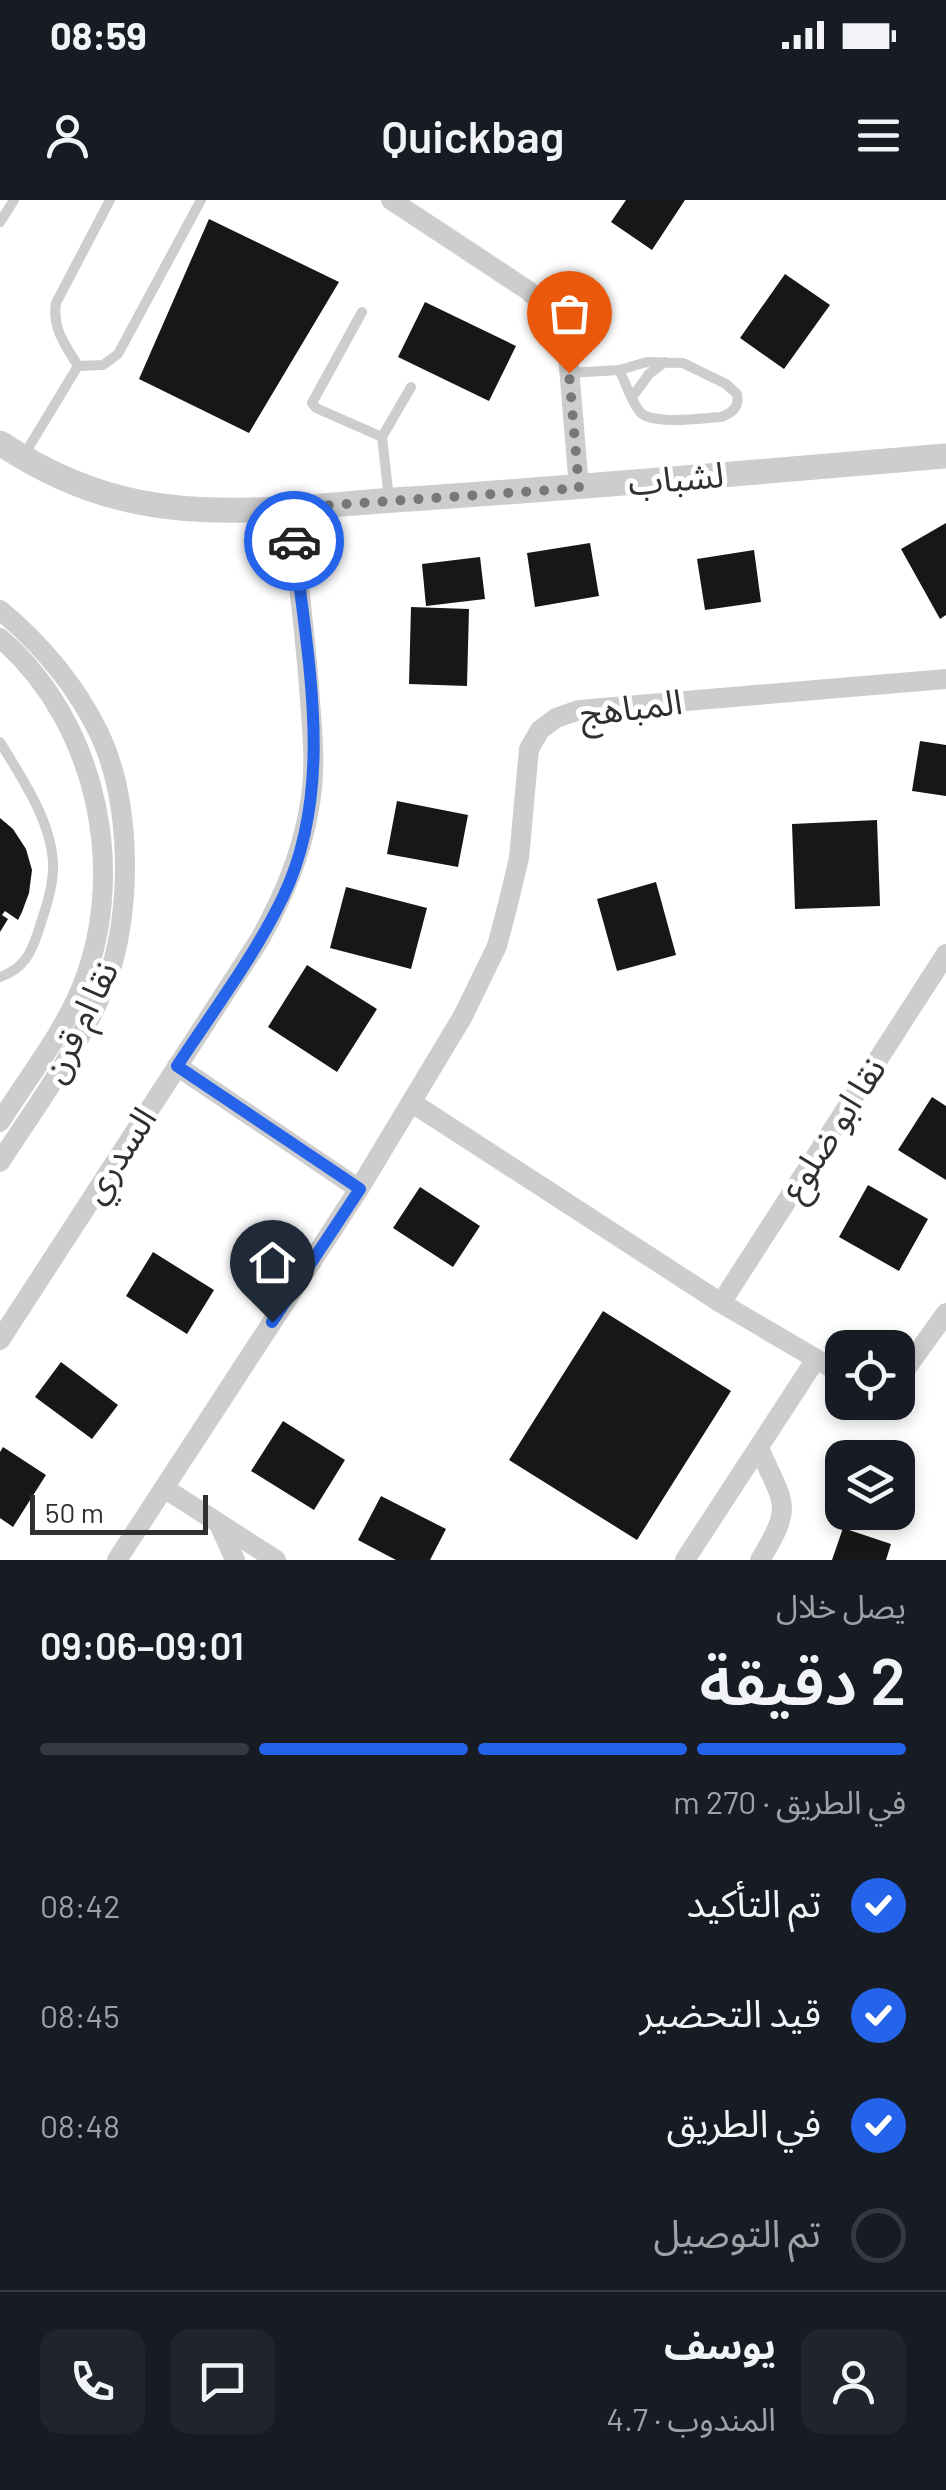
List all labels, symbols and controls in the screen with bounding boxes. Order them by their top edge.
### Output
text: 08:59 [50,12,147,58]
icon: person [40,108,95,163]
text: Quickbag [382,108,565,162]
icon: menu [851,108,906,163]
pin [527,271,612,374]
icon: bag [542,286,597,341]
street label: لشباب [626,452,725,503]
courier [244,491,344,591]
icon: car [267,514,322,569]
street label: المباهج [577,679,685,740]
street label: نقا ام قرن [31,954,132,1092]
street label: نقا ابو ضلوع [770,1049,899,1211]
street label: السدري [71,1098,170,1214]
pin [230,1220,315,1323]
icon: home [245,1235,300,1290]
map controls [825,1330,915,1530]
button: locate [825,1330,915,1420]
button: layers [825,1440,915,1530]
scale bar [30,1490,208,1534]
text: 50 m [45,1495,104,1529]
text: يصل خلال [776,1586,906,1624]
text: 09:01–09:06 [40,1622,244,1668]
text: 2 دقيقة [699,1640,906,1718]
text: في الطريق · 270 m [673,1782,906,1820]
icon: check [851,1878,906,1933]
text: تم التأكيد [687,1879,821,1925]
text: 08:42 [40,1886,120,1924]
icon: check [851,1988,906,2043]
text: قيد التحضير [639,1989,821,2035]
text: 08:45 [40,1996,120,2034]
icon: check [851,2098,906,2153]
text: في الطريق [667,2099,821,2145]
text: 08:48 [40,2106,120,2144]
text: تم التوصيل [653,2209,821,2255]
text: يوسف [664,2321,776,2367]
button: phone [40,2329,145,2434]
button: chat [170,2329,275,2434]
button: person [801,2329,906,2434]
text: المندوب · 4.7 [606,2399,776,2437]

